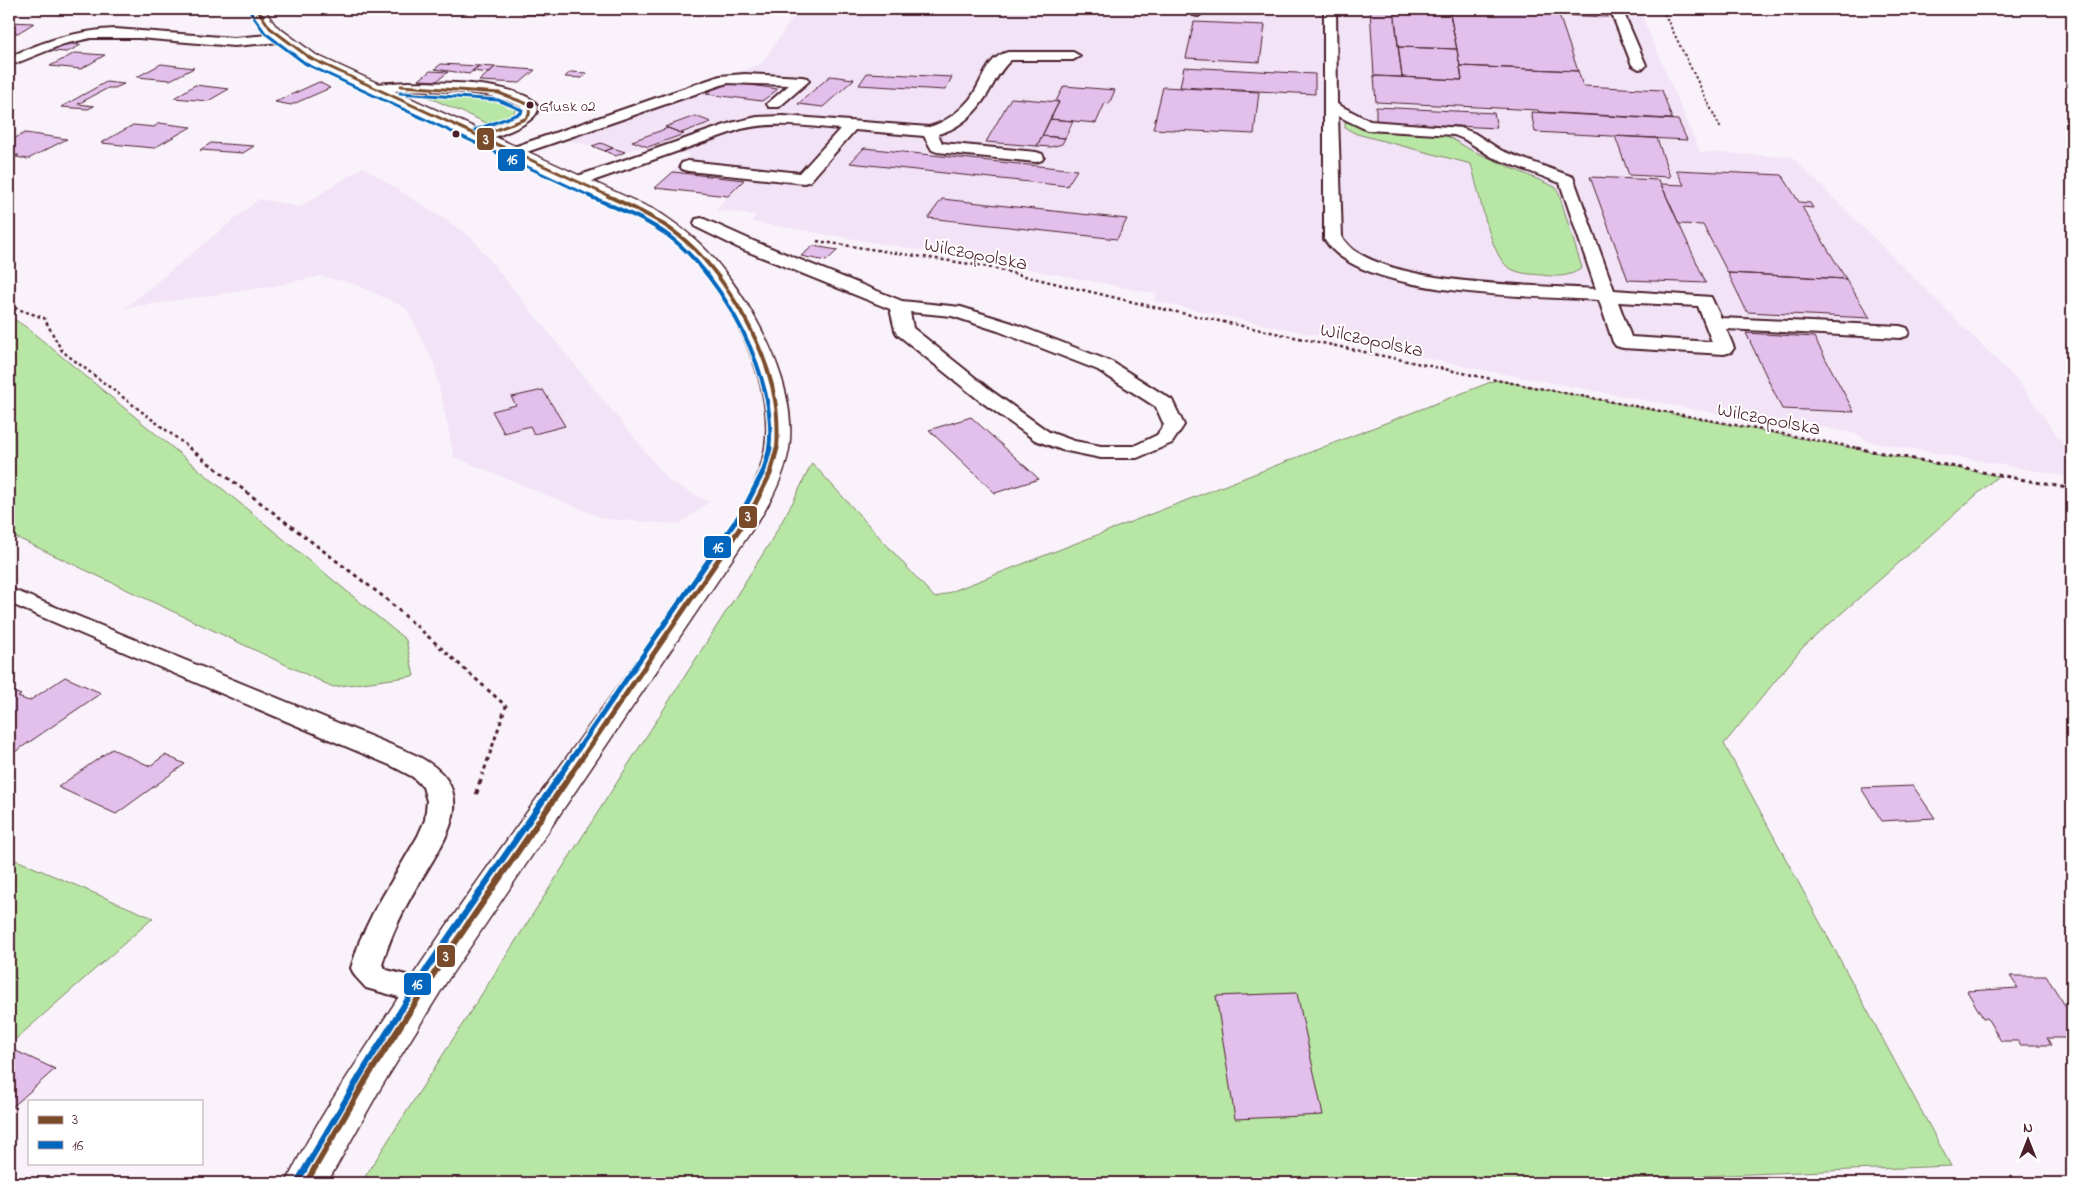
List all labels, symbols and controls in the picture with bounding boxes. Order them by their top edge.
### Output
place label: Głusk 02 [539,95,596,119]
marker: Głusk 02 [525,100,535,110]
line badge: 3 [476,127,495,151]
unlabelled marker [451,129,461,139]
text: 3 [482,130,489,151]
line badge: 16 [497,148,526,172]
text: 16 [507,150,518,171]
street label: Wilczopolska [921,231,1030,280]
street label: Wilczopolska [1317,316,1426,367]
street label: Wilczopolska [1714,396,1823,445]
line badge: 3 [738,505,758,529]
text: 3 [744,507,751,528]
line badge: 16 [703,535,732,559]
text: 16 [713,538,724,559]
line badge: 3 [436,944,456,968]
text: 3 [442,947,449,968]
line badge: 16 [403,972,432,996]
text: 16 [412,975,423,996]
legend [28,1100,202,1164]
text: 3 [72,1109,78,1131]
north arrow [2004,1114,2054,1164]
text: N [2023,1118,2033,1139]
text: 16 [72,1135,84,1157]

